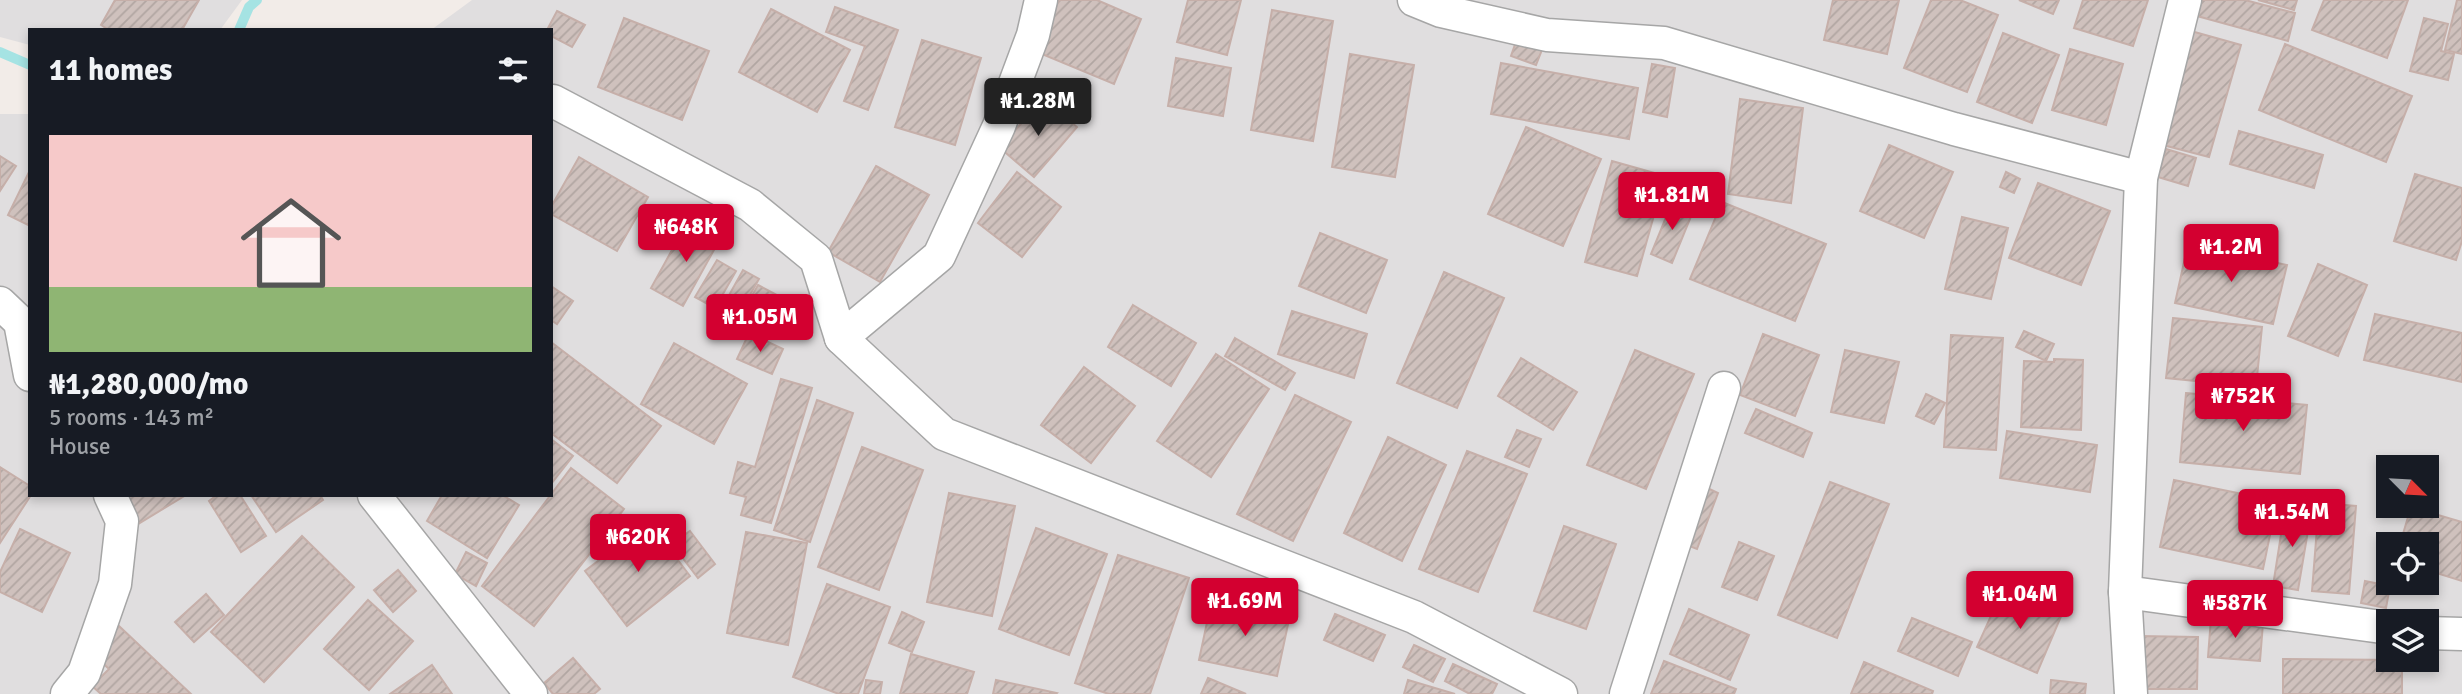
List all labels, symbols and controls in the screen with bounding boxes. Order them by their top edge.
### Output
icon: filters [494,51,532,89]
text: 11 homes [49,52,172,89]
pin: ₦1.28M [981,78,1095,138]
text: ₦1.28M [1000,86,1076,115]
pin: ₦1.81M [1615,173,1729,232]
icon: home [228,180,354,306]
text: ₦1.81M [1634,180,1710,209]
pin: ₦648K [637,204,735,264]
text: ₦648K [654,212,718,241]
pin: ₦1.2M [2182,224,2280,284]
text: ₦1.2M [2199,232,2263,261]
pin: ₦1.05M [703,294,817,354]
text: ₦1.05M [722,302,798,331]
text: ₦1,280,000/mo [49,366,248,403]
pin: ₦752K [2194,374,2292,433]
text: ₦752K [2211,381,2275,410]
text: 5 rooms · 143 m² [49,403,214,432]
text: House [49,432,111,461]
north arrow [2376,455,2440,518]
map controls [2376,455,2439,672]
pin: ₦1.54M [2235,490,2349,549]
text: ₦1.54M [2254,497,2330,526]
pin: ₦620K [589,514,687,574]
text: ₦620K [606,522,670,551]
button: locate [2376,532,2439,595]
pin: ₦1.04M [1963,572,2077,631]
pin: ₦1.69M [1188,578,1302,638]
text: ₦1.04M [1982,579,2058,608]
pin: ₦587K [2186,580,2284,640]
text: ₦1.69M [1207,586,1283,615]
text: ₦587K [2203,588,2267,617]
button: layers [2376,609,2439,672]

